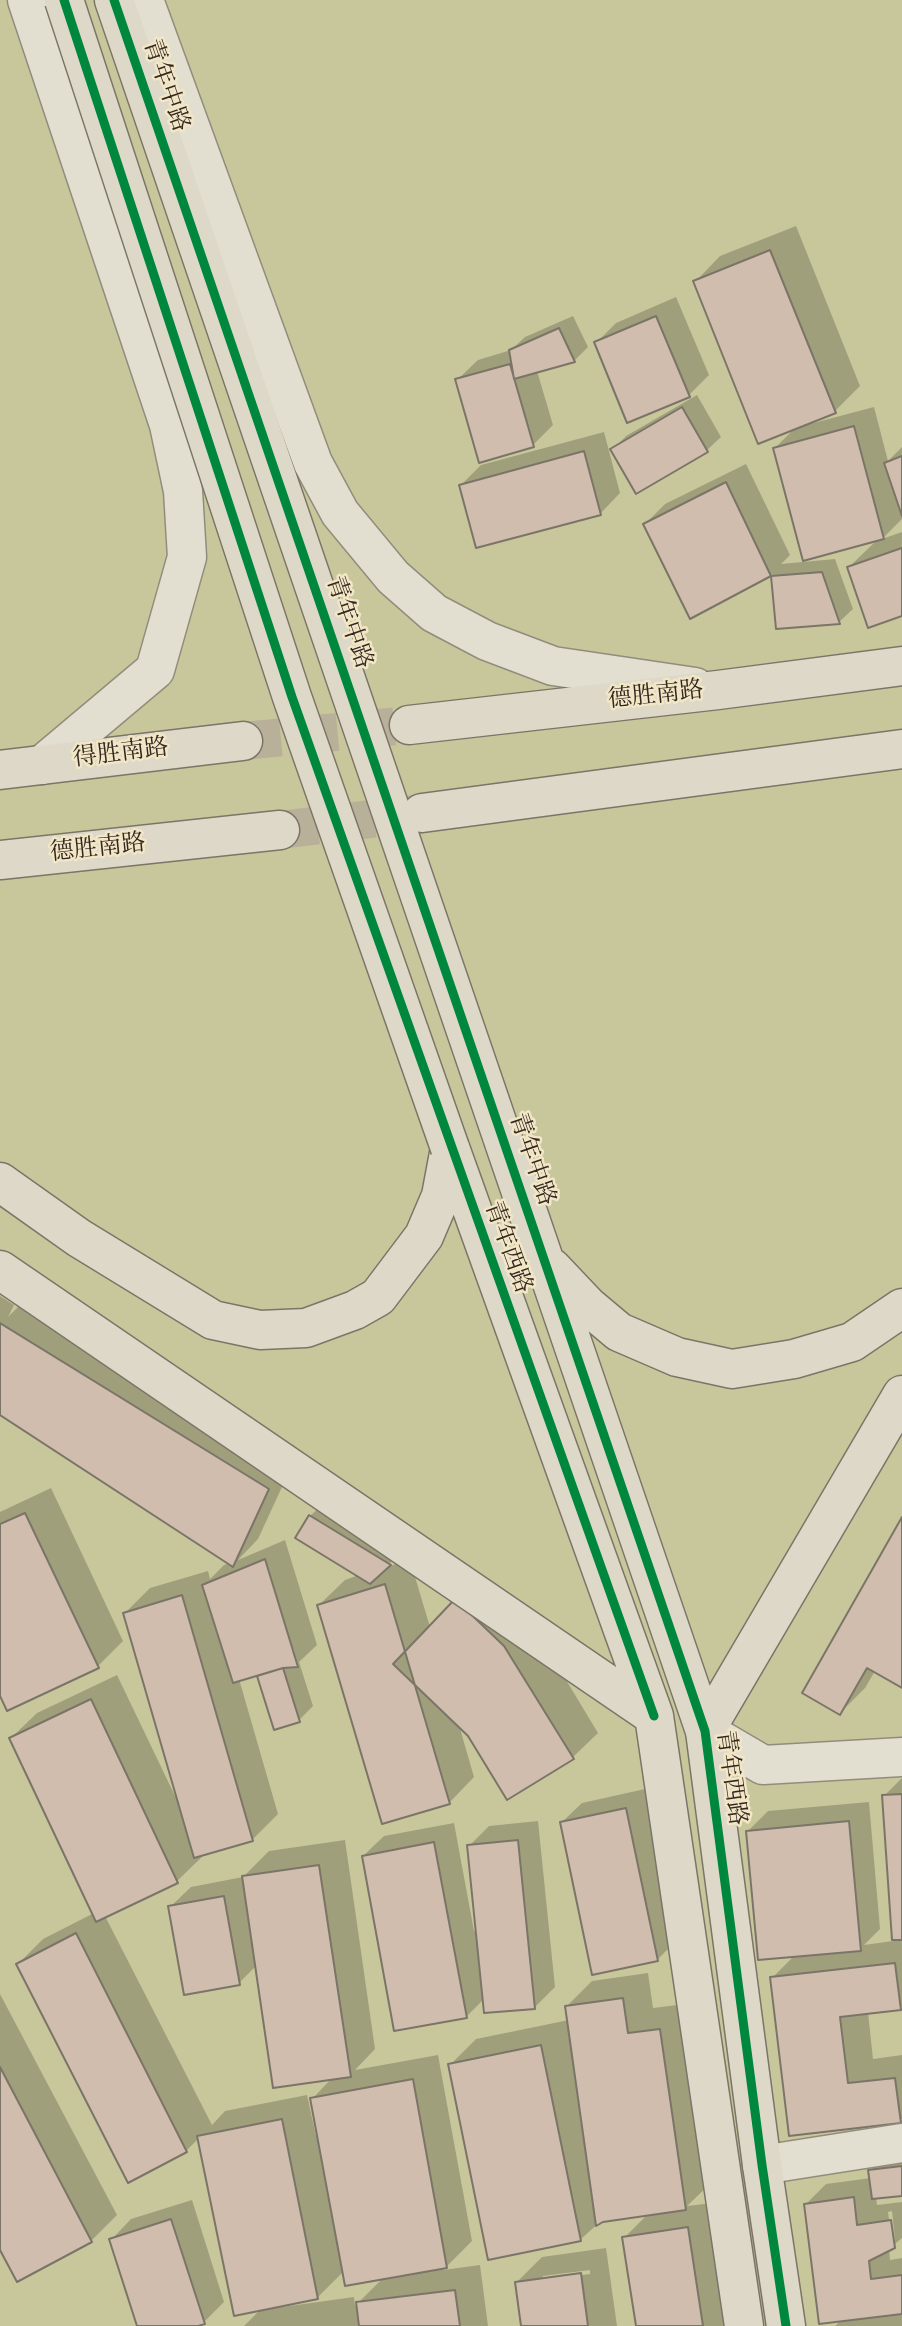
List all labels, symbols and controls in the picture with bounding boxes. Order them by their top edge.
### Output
street label: 青年中路 [135,36,193,136]
street label: 青年中路 [318,573,376,673]
street label: 德胜南路 [607,678,705,716]
street label: 得胜南路 [72,735,170,775]
street label: 德胜南路 [49,831,147,869]
street label: 青年中路 [501,1110,559,1210]
street label: 青年西路 [476,1198,536,1298]
street label: 青年西路 [708,1728,750,1828]

